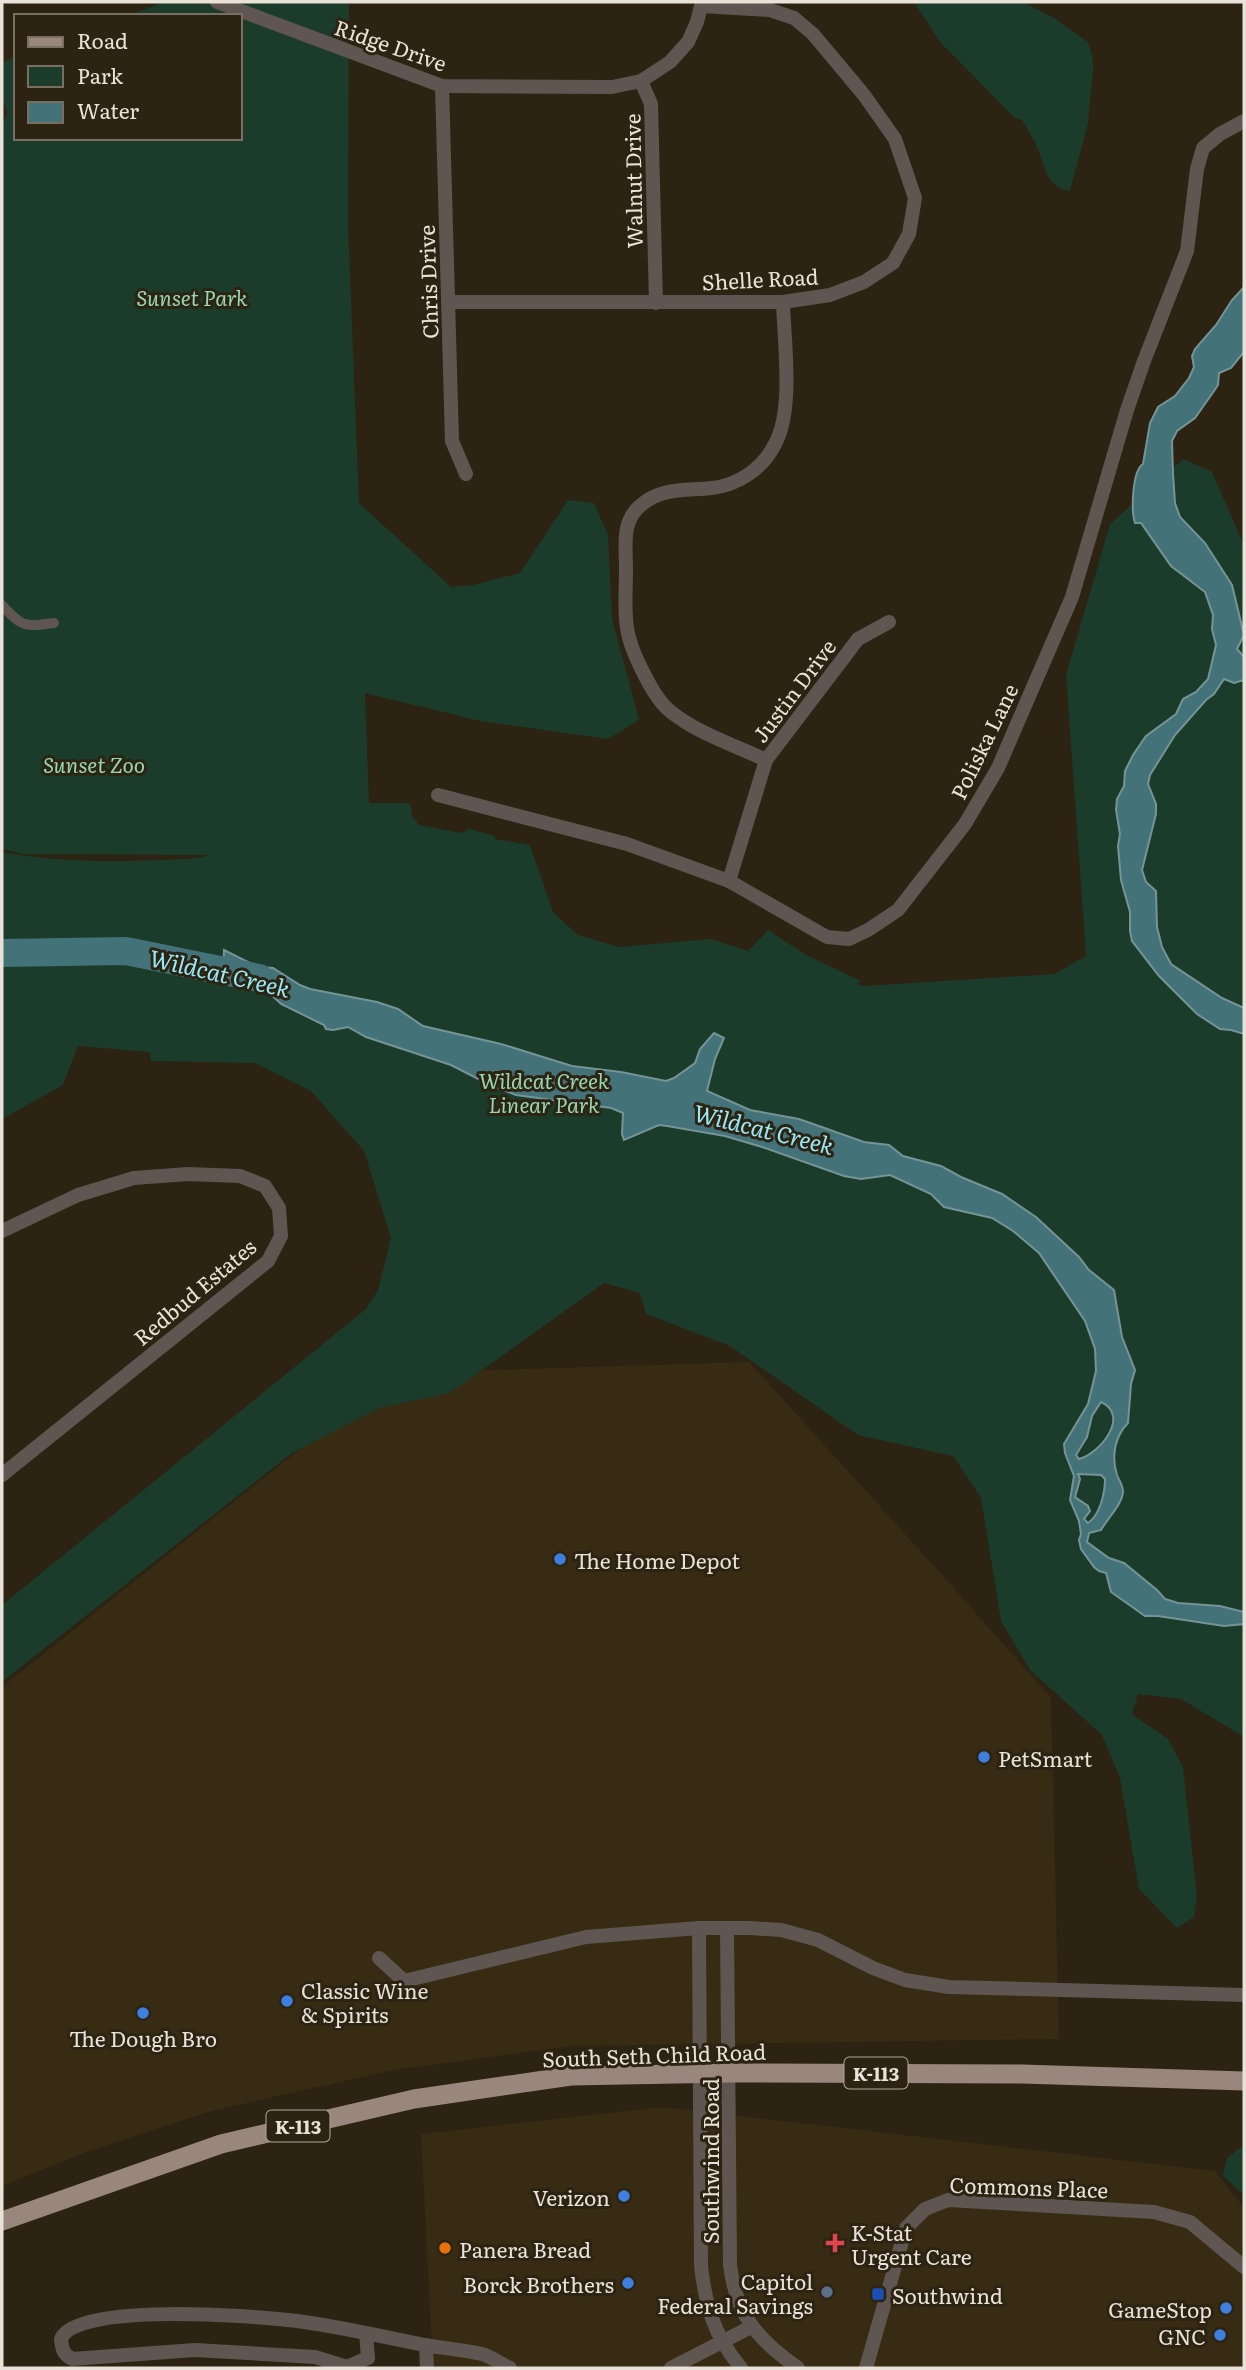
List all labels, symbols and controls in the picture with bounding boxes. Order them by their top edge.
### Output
street label: Ridge Drive [331,10,451,78]
legend [14,14,242,140]
text: Road [77,24,128,55]
text: Park [77,59,123,90]
text: Water [77,94,139,125]
street label: Walnut Drive [615,113,649,249]
street label: Chris Drive [410,224,444,339]
street label: Shelle Road [701,259,819,297]
park label: Sunset Park [136,281,248,312]
street label: Justin Drive [744,632,842,748]
street label: Poliska Lane [942,678,1025,804]
park label: Sunset Zoo [43,748,145,779]
water label: Wildcat Creek [146,939,294,1005]
park label: Wildcat Creek Linear Park [479,1064,610,1119]
water label: Wildcat Creek [690,1094,838,1162]
street label: Redbud Estates [126,1230,262,1352]
place label: The Home Depot [574,1544,740,1575]
marker: The Home Depot [552,1551,568,1567]
place label: PetSmart [998,1742,1093,1773]
marker: PetSmart [976,1749,992,1765]
place label: Classic Wine & Spirits [301,1974,429,2029]
marker: Classic Wine & Spirits [279,1993,295,2009]
marker: The Dough Bro [135,2005,151,2021]
place label: The Dough Bro [69,2022,217,2053]
street label: South Seth Child Road [542,2035,767,2073]
road number: K-113 [844,2058,908,2088]
street label: Southwind Road [694,2078,725,2244]
road number: K-113 [266,2110,330,2142]
street label: Commons Place [949,2168,1109,2204]
place label: Verizon [533,2181,610,2212]
marker: Verizon [616,2188,632,2204]
place label: K-Stat Urgent Care [851,2216,972,2271]
place label: Panera Bread [459,2233,591,2264]
marker: K-Stat Urgent Care [825,2233,845,2253]
marker: Panera Bread [437,2240,453,2256]
place label: Capitol Federal Savings [657,2265,813,2320]
place label: Borck Brothers [463,2268,614,2299]
marker: Borck Brothers [620,2275,636,2291]
place label: Southwind [892,2279,1003,2310]
marker: Capitol Federal Savings [819,2284,835,2300]
marker: Southwind [870,2286,886,2302]
place label: GameStop [1108,2293,1212,2324]
marker: GameStop [1218,2300,1234,2316]
place label: GNC [1158,2320,1206,2351]
marker: GNC [1212,2327,1228,2343]

